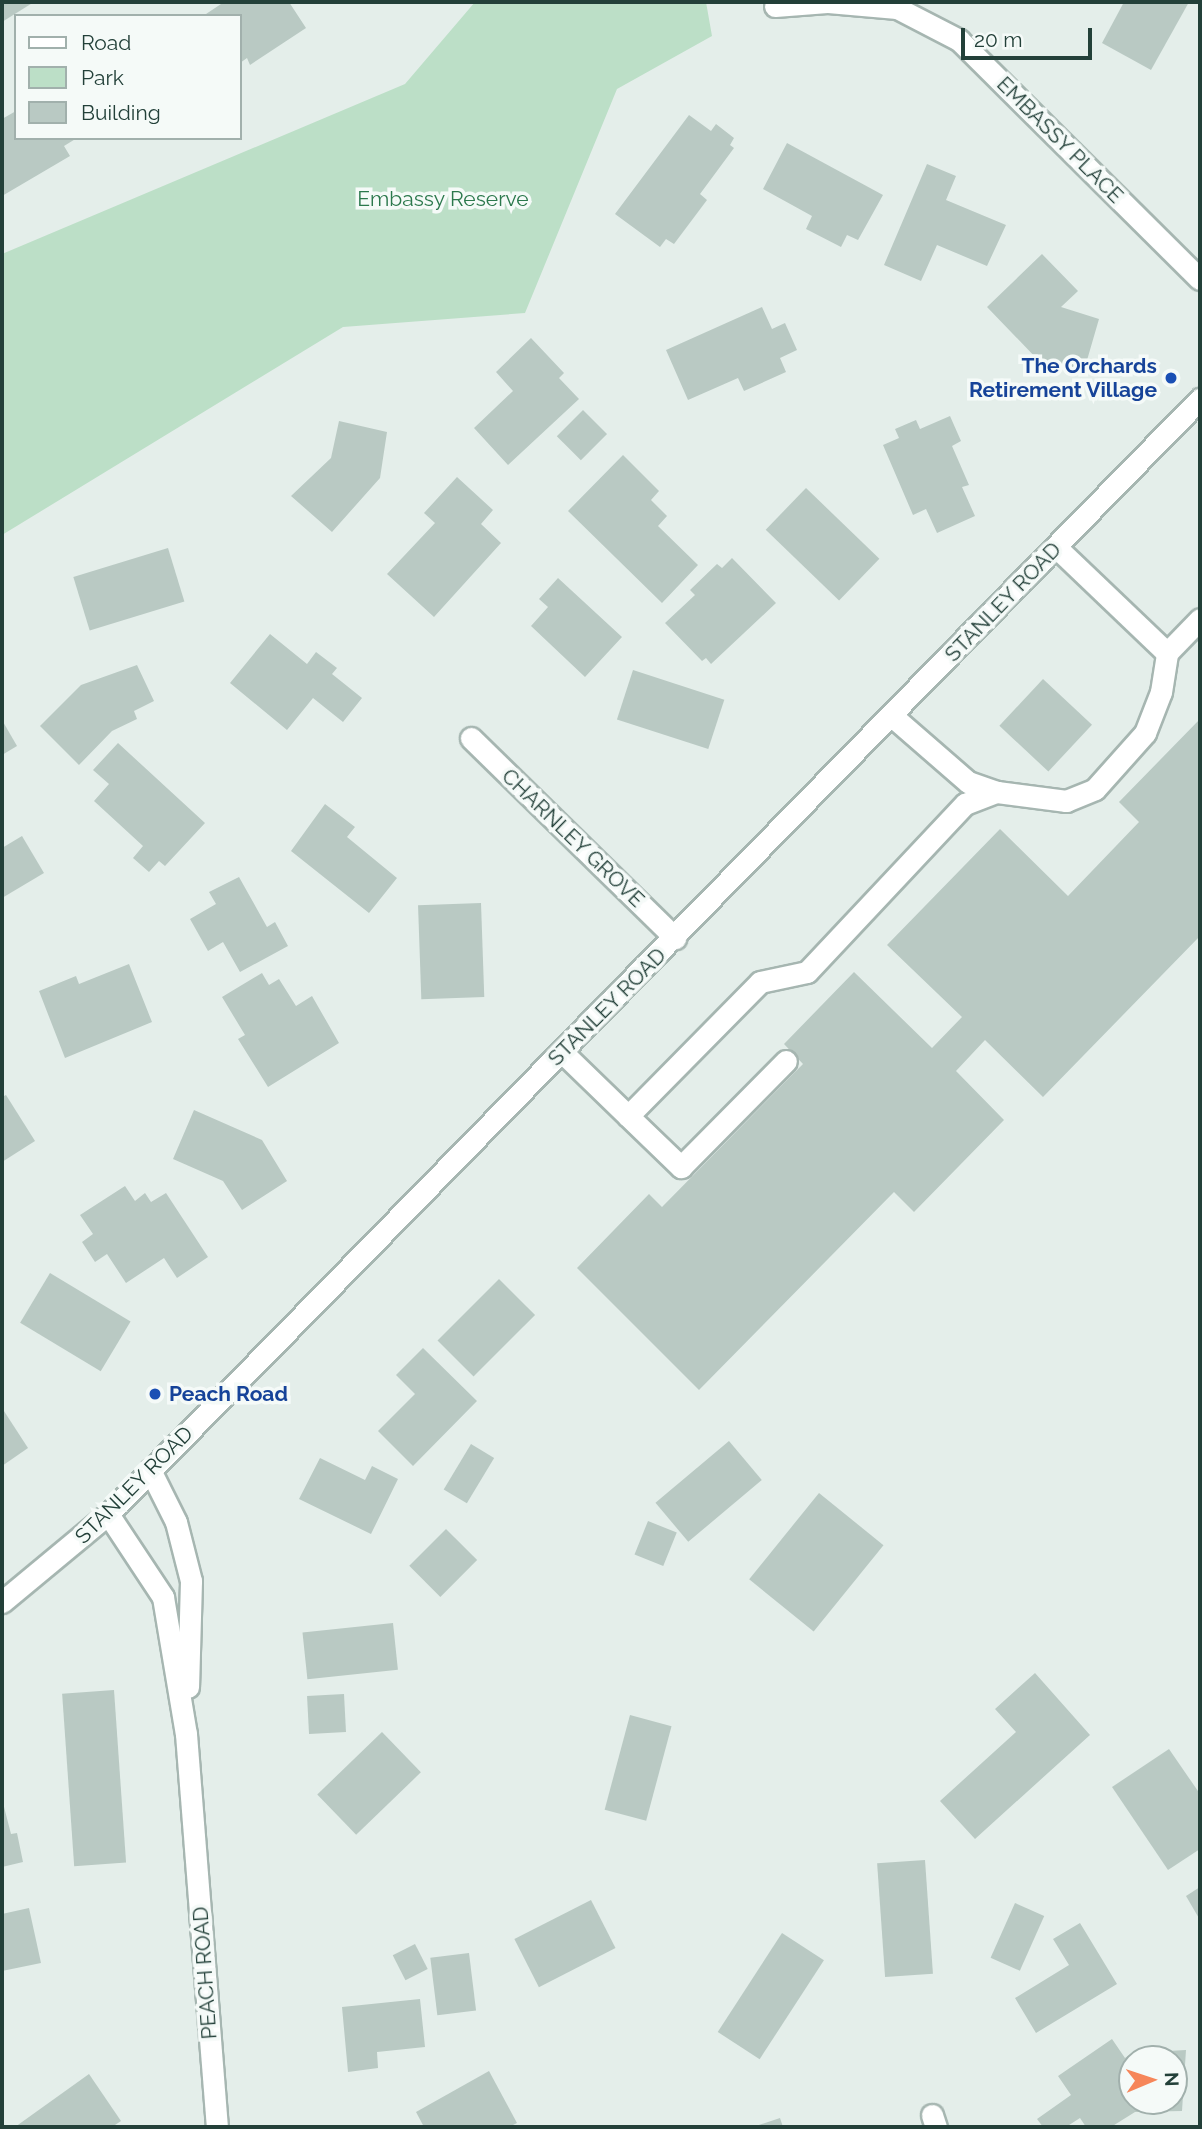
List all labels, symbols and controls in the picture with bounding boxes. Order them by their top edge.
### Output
legend [14,14,242,140]
scale bar [964,14,1095,58]
text: 20 m [974,27,1022,52]
text: Road [81,30,131,55]
text: Park [81,65,124,90]
street label: EMBASSY PLACE [991,71,1129,209]
text: Building [81,100,161,125]
park label: Embassy Reserve [357,186,529,212]
place label: The Orchards Retirement Village [968,353,1157,403]
marker: The Orchards Retirement Village [1163,370,1179,386]
street label: STANLEY ROAD [940,537,1066,667]
street label: CHARNLEY GROVE [496,763,650,913]
street label: STANLEY ROAD [543,943,671,1071]
place label: Peach Road [169,1381,288,1407]
marker: Peach Road [147,1386,163,1402]
street label: STANLEY ROAD [70,1421,198,1549]
street label: PEACH ROAD [188,1906,222,2040]
north arrow [1118,2045,1188,2115]
text: N [1161,2072,1183,2087]

